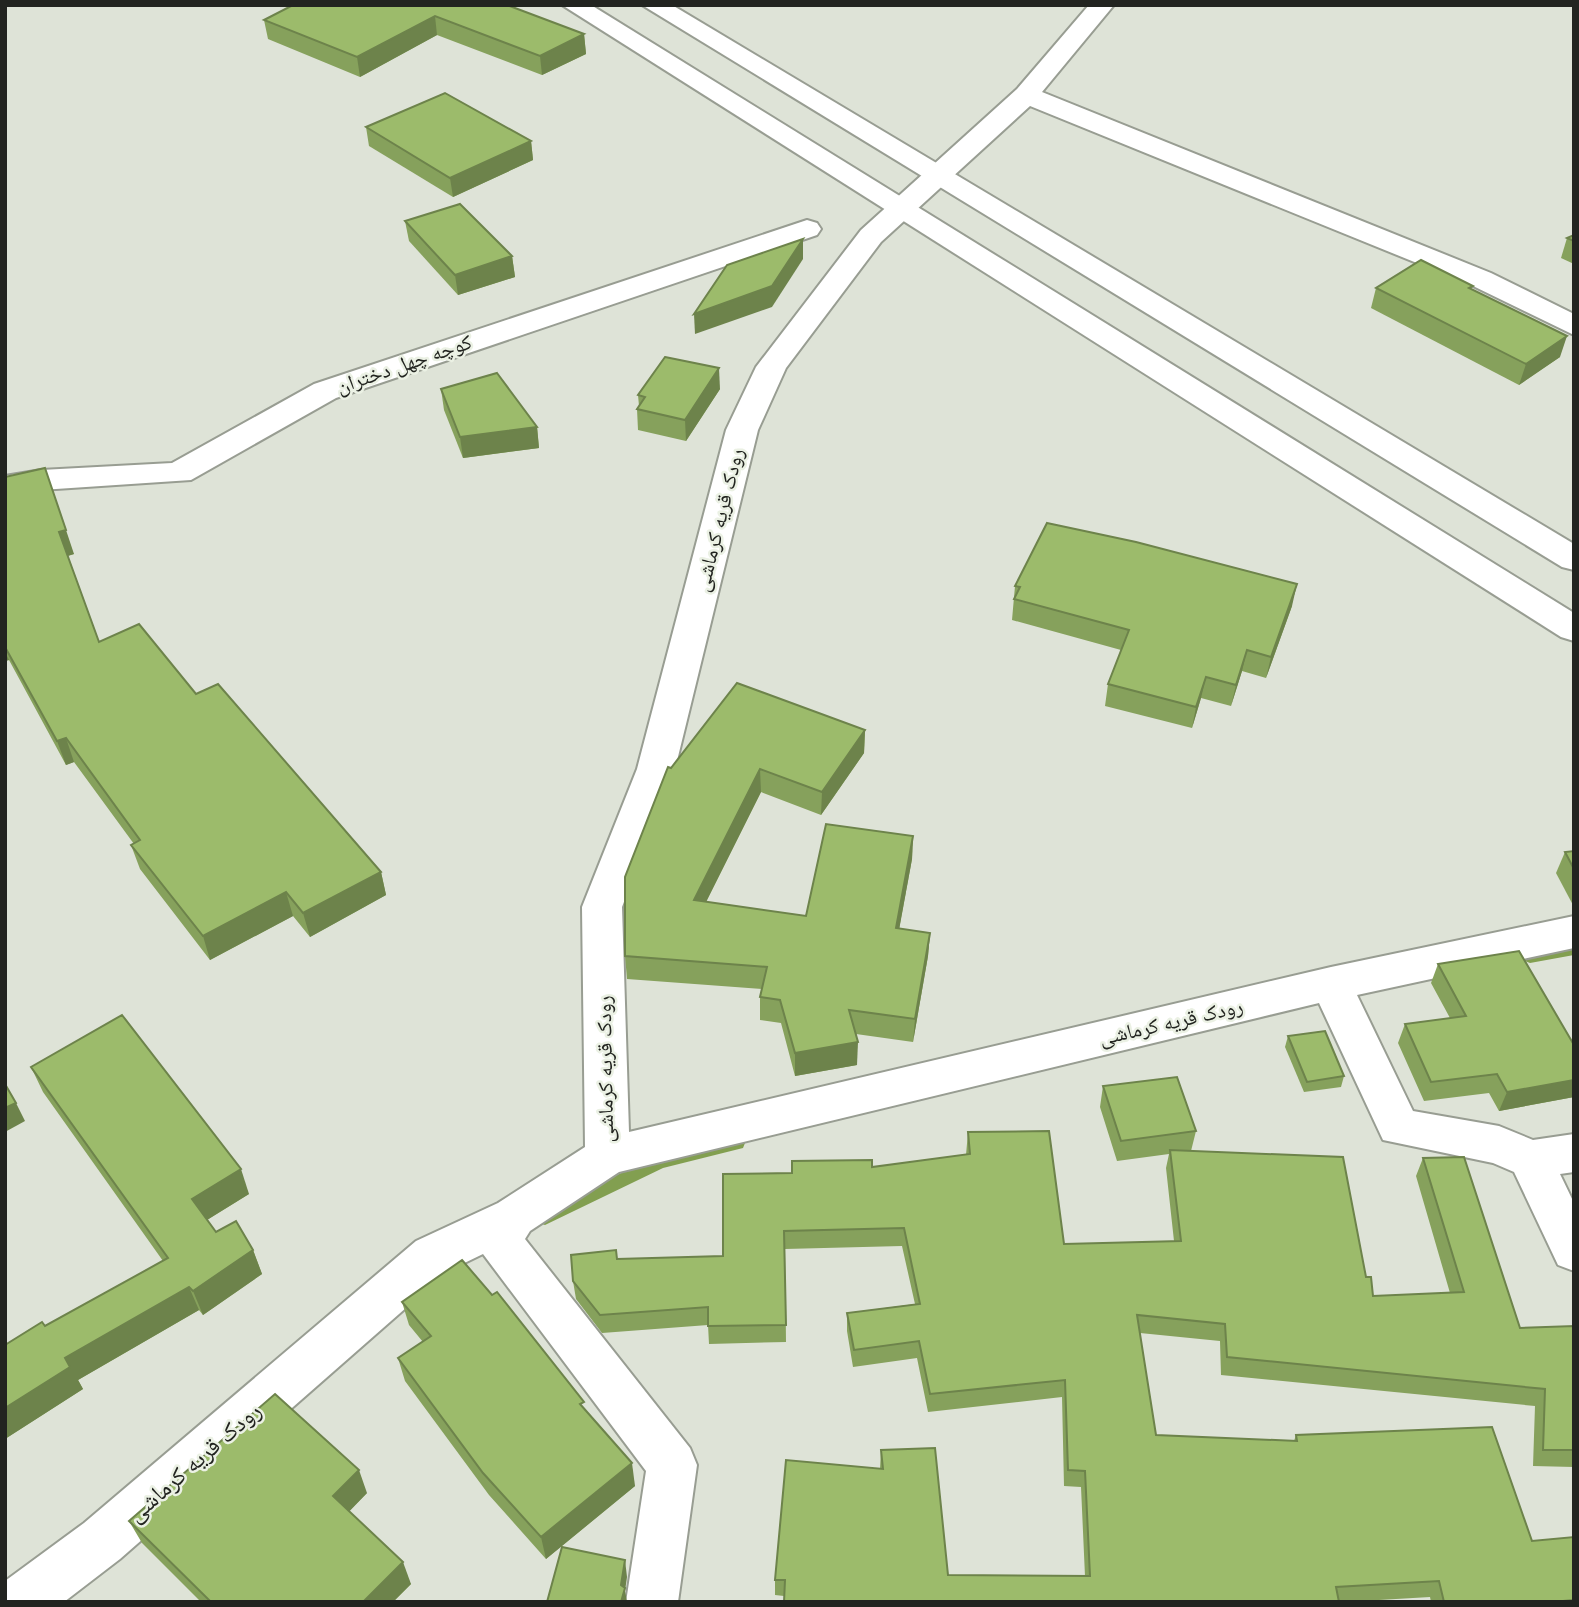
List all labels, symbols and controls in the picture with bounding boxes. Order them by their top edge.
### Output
street label: کوچه چهل دختران [333,329,475,399]
street label: رودک قریه کرماشی [689,445,749,595]
street label: رودک قریه کرماشی [1096,993,1246,1051]
street label: رودک قریه کرماشی [591,995,619,1143]
street label: رودک قریه کرماشی [121,1396,267,1528]

